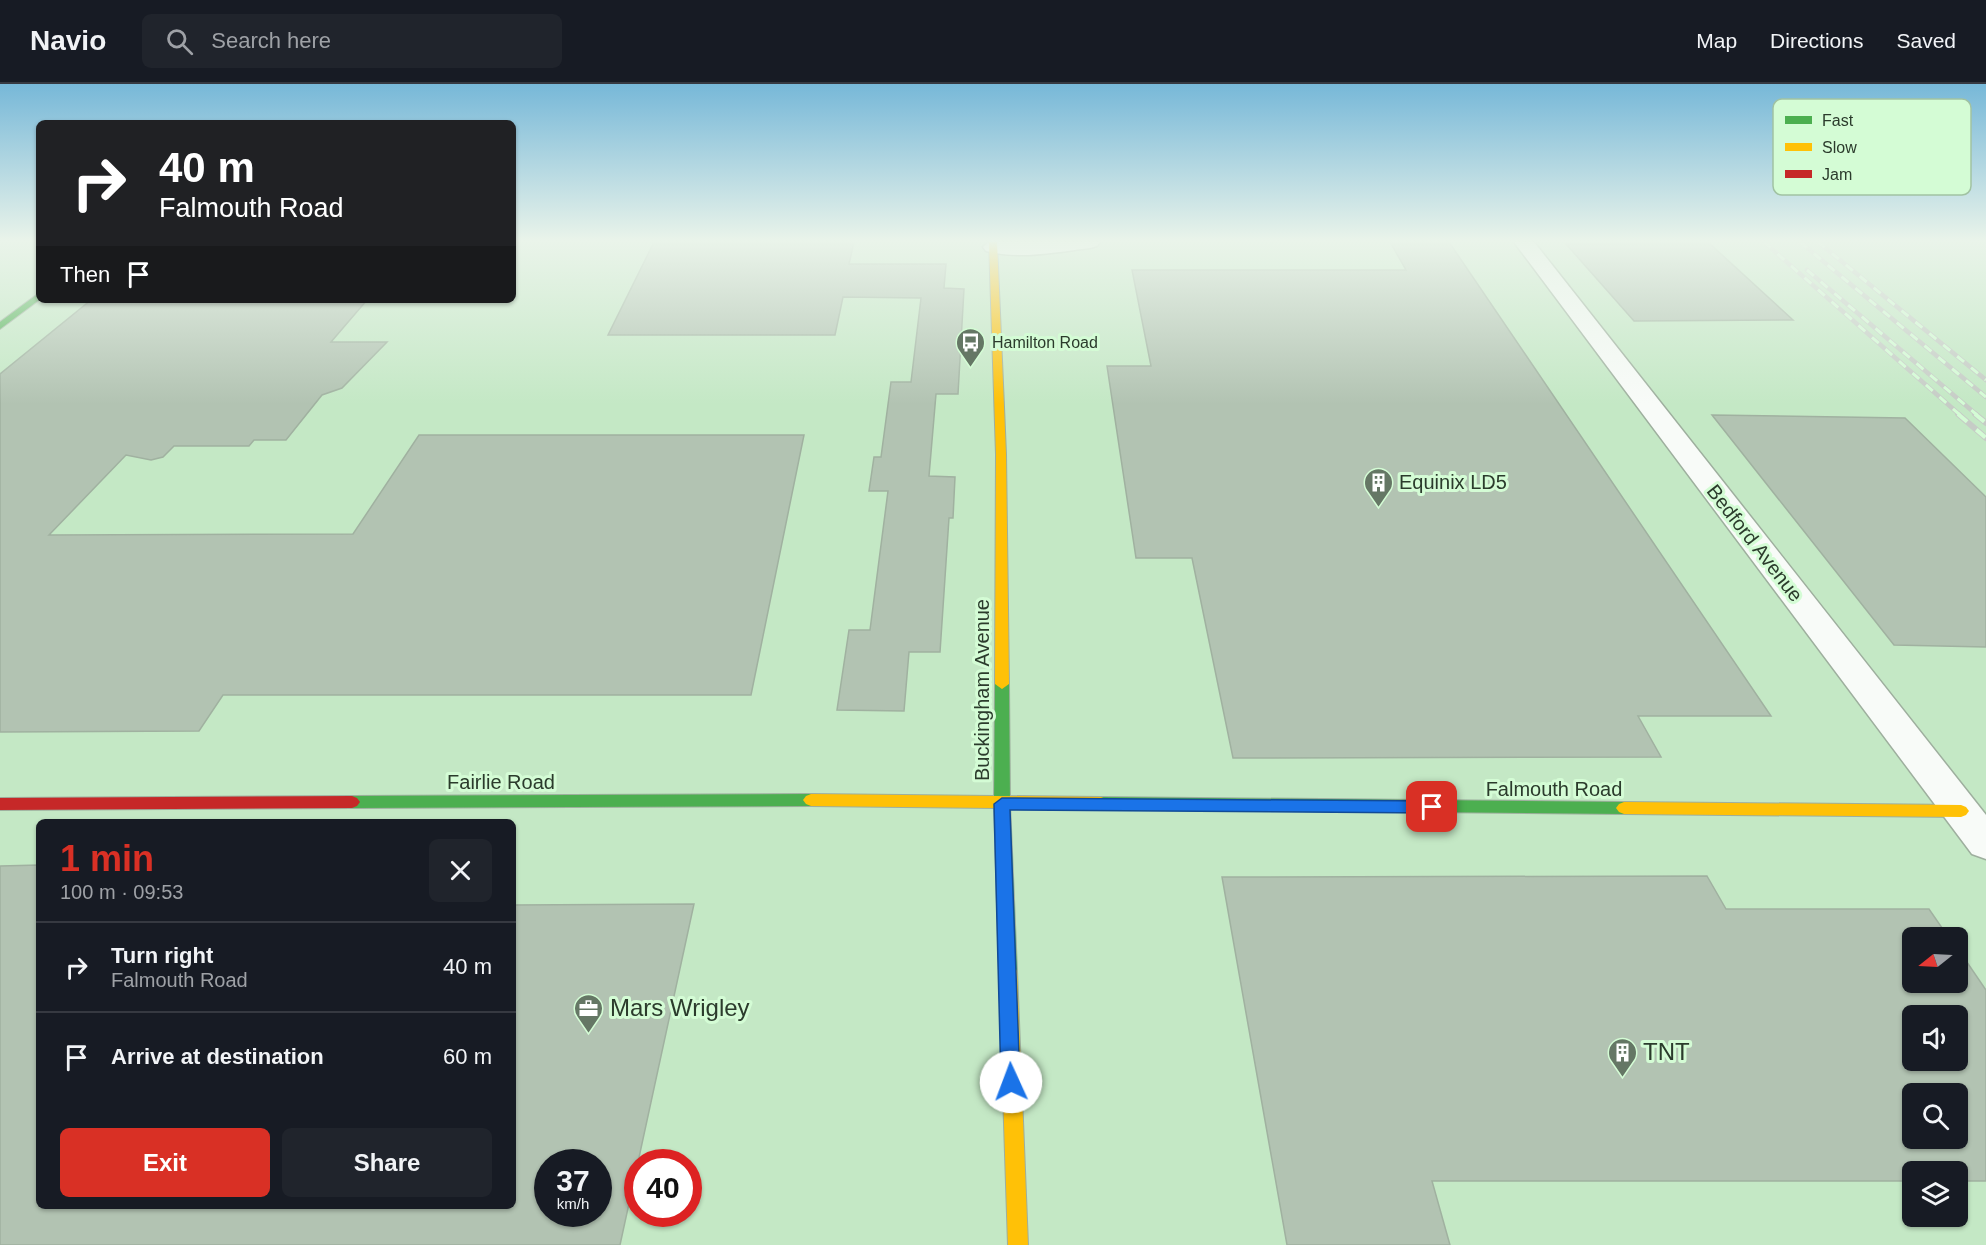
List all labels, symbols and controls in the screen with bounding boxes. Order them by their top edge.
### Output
search box [142,14,562,68]
text: Navio [30,25,106,56]
icon: search [163,25,196,58]
text: Search here [211,28,331,53]
text: Map [1696,29,1737,52]
text: Directions [1770,29,1863,52]
text: Saved [1896,29,1956,52]
legend [1773,99,1971,195]
text: Fast [1822,112,1854,129]
text: Slow [1822,139,1857,156]
icon: right [60,144,138,222]
text: 40 m [159,144,255,191]
text: Jam [1822,166,1852,183]
text: Falmouth Road [159,193,344,223]
icon: arrive [122,258,155,291]
text: Then [60,262,110,287]
bus stop icon: Hamilton Road [955,326,987,368]
place label: Hamilton Road [992,334,1098,351]
building icon: Equinix LD5 [1362,466,1394,508]
place label: Equinix LD5 [1399,471,1507,493]
street label: Bedford Avenue [1703,480,1807,606]
street label: Buckingham Avenue [971,599,993,781]
street label: Fairlie Road [447,771,555,793]
street label: Falmouth Road [1486,778,1622,800]
pin [1406,781,1457,832]
icon: arrive [1415,790,1448,823]
text: 1 min [60,838,154,879]
button: close [429,839,492,902]
text: 100 m · 09:53 [60,881,183,903]
north arrow [1902,927,1968,993]
map controls [1902,927,1968,1227]
text: Turn right [111,943,213,968]
icon: right [60,951,93,984]
text: 40 m [443,954,492,979]
text: Falmouth Road [111,969,248,991]
office icon: Mars Wrigley [573,992,605,1034]
place label: Mars Wrigley [610,994,750,1021]
button: sound [1902,1005,1968,1071]
building icon: TNT [1606,1036,1638,1078]
place label: TNT [1643,1038,1690,1065]
icon: arrive [60,1041,93,1074]
text: Arrive at destination [111,1044,324,1069]
text: 60 m [443,1044,492,1069]
position arrow [979,1050,1043,1114]
button: search [1902,1083,1968,1149]
button: Exit [60,1128,270,1197]
button: Share [282,1128,492,1197]
speed limit sign: 40 [624,1149,702,1227]
button: layers [1902,1161,1968,1227]
text: 37 [556,1164,590,1197]
text: km/h [557,1195,589,1212]

